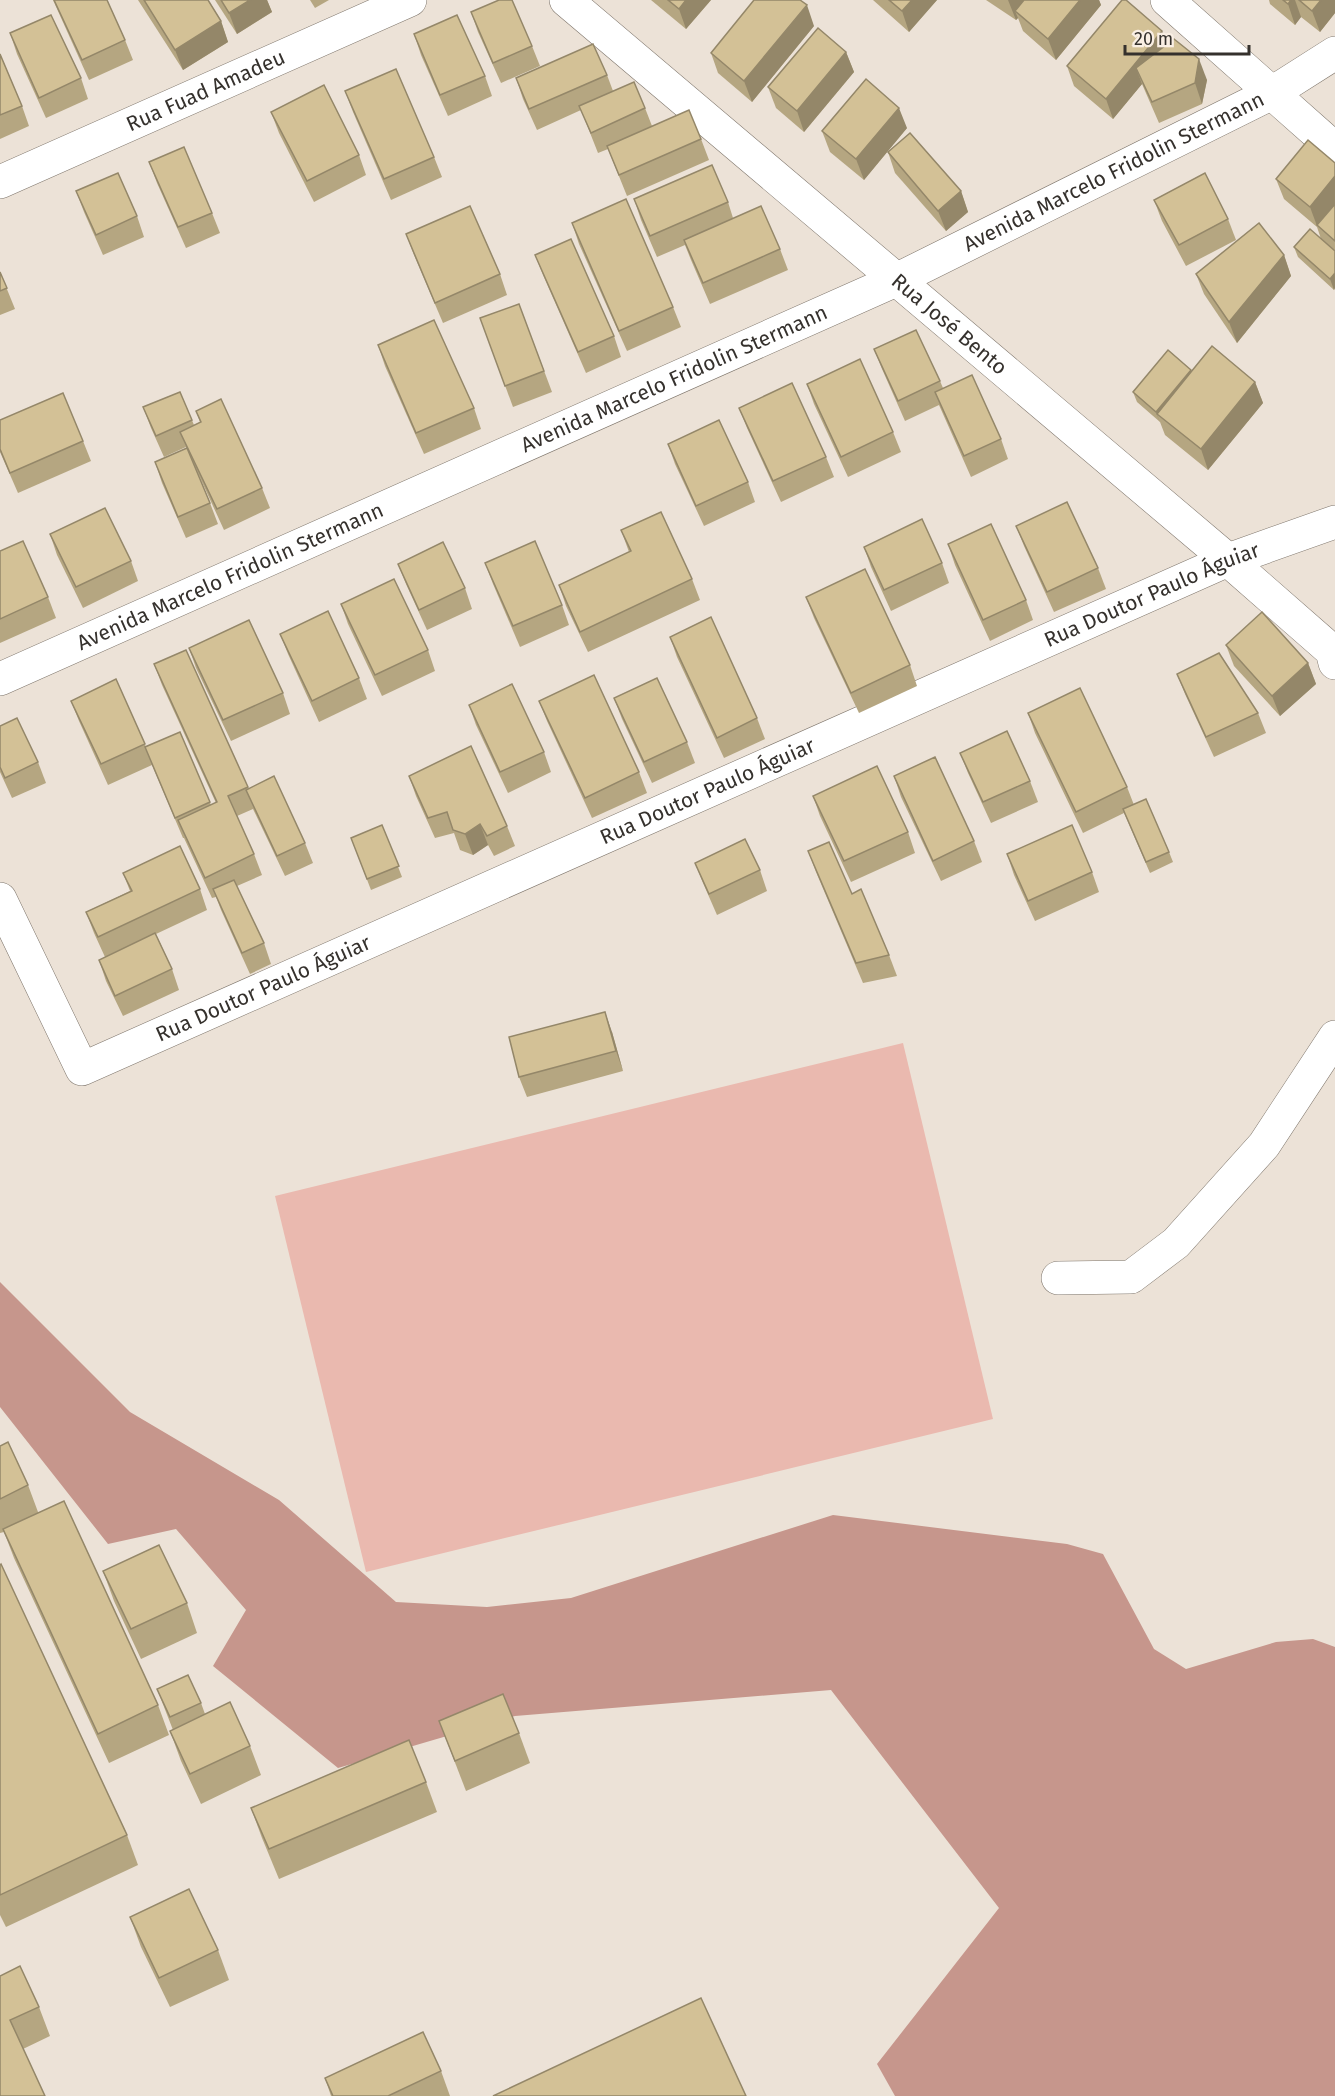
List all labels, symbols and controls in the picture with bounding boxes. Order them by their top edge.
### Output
scale bar [1125,18,1250,56]
text: 20 m [1134,28,1173,50]
street label: Rua Fuad Amadeu [122,44,289,137]
street label: Avenida Marcelo Fridolin Stermann [959,86,1268,257]
street label: Rua José Bento [886,268,1012,381]
street label: Avenida Marcelo Fridolin Stermann [517,299,831,458]
street label: Avenida Marcelo Fridolin Stermann [73,497,387,656]
street label: Rua Doutor Paulo Águiar [1040,537,1263,653]
street label: Rua Doutor Paulo Águiar [596,732,819,850]
street label: Rua Doutor Paulo Águiar [152,929,375,1048]

